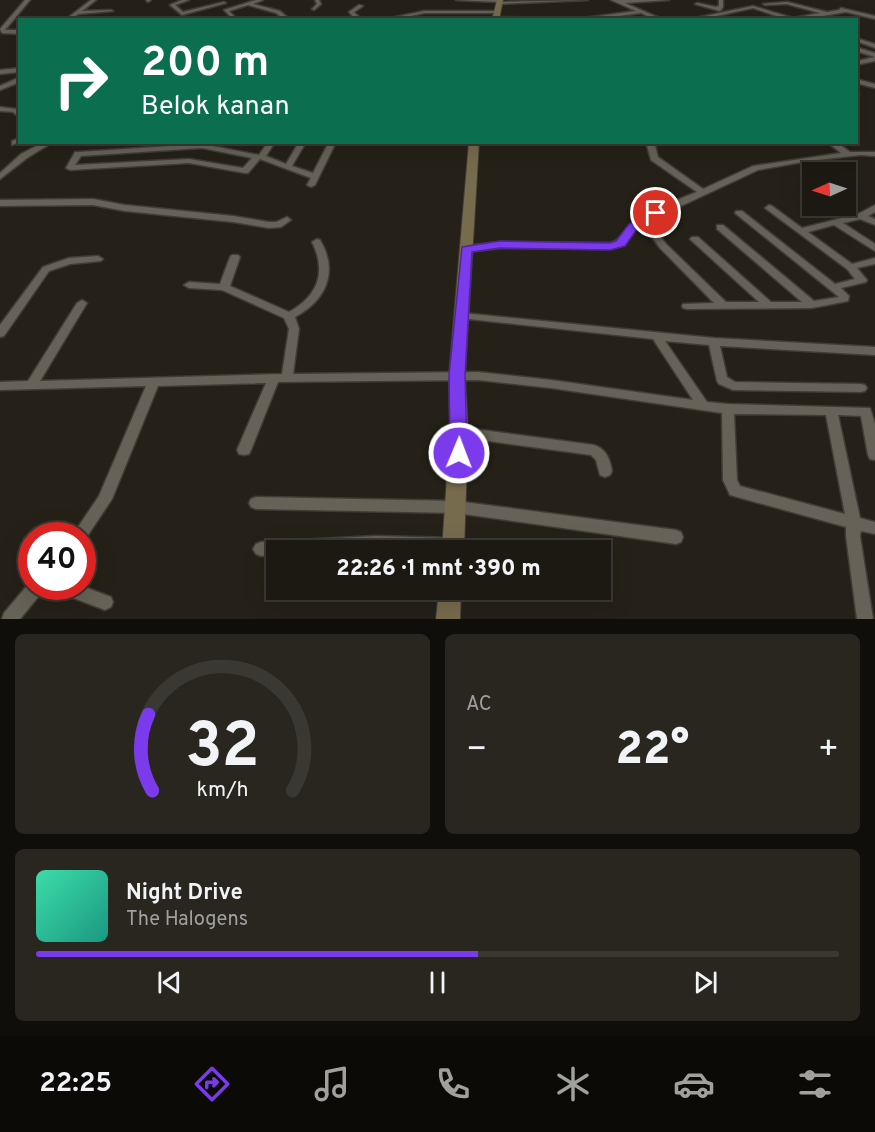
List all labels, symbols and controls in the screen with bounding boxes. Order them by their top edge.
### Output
text: 200 m [141,38,269,91]
icon: right [42,42,120,120]
text: Belok kanan [141,90,290,124]
north arrow [802,162,856,216]
map controls [802,162,856,216]
pin [630,187,681,238]
icon: arrive [639,196,672,229]
position arrow [427,421,491,485]
speed limit sign: 40 [18,522,96,600]
text: 22:26 · 1 mnt · 390 m [336,556,541,583]
text: AC [466,692,492,718]
text: 32 [185,710,260,789]
text: 22° [616,723,689,780]
text: − [466,730,487,772]
text: + [818,730,839,772]
text: km/h [196,777,249,804]
text: Night Drive [126,880,243,907]
text: The Halogens [126,907,248,933]
icon: previous [153,966,186,999]
icon: pause [421,966,454,999]
icon: next [689,966,722,999]
icon: directions [191,1063,233,1105]
icon: music [311,1063,353,1105]
icon: phone [432,1063,474,1105]
icon: climate [552,1063,594,1105]
icon: car [673,1063,715,1105]
icon: filters [794,1063,836,1105]
text: 22:25 [39,1067,112,1101]

